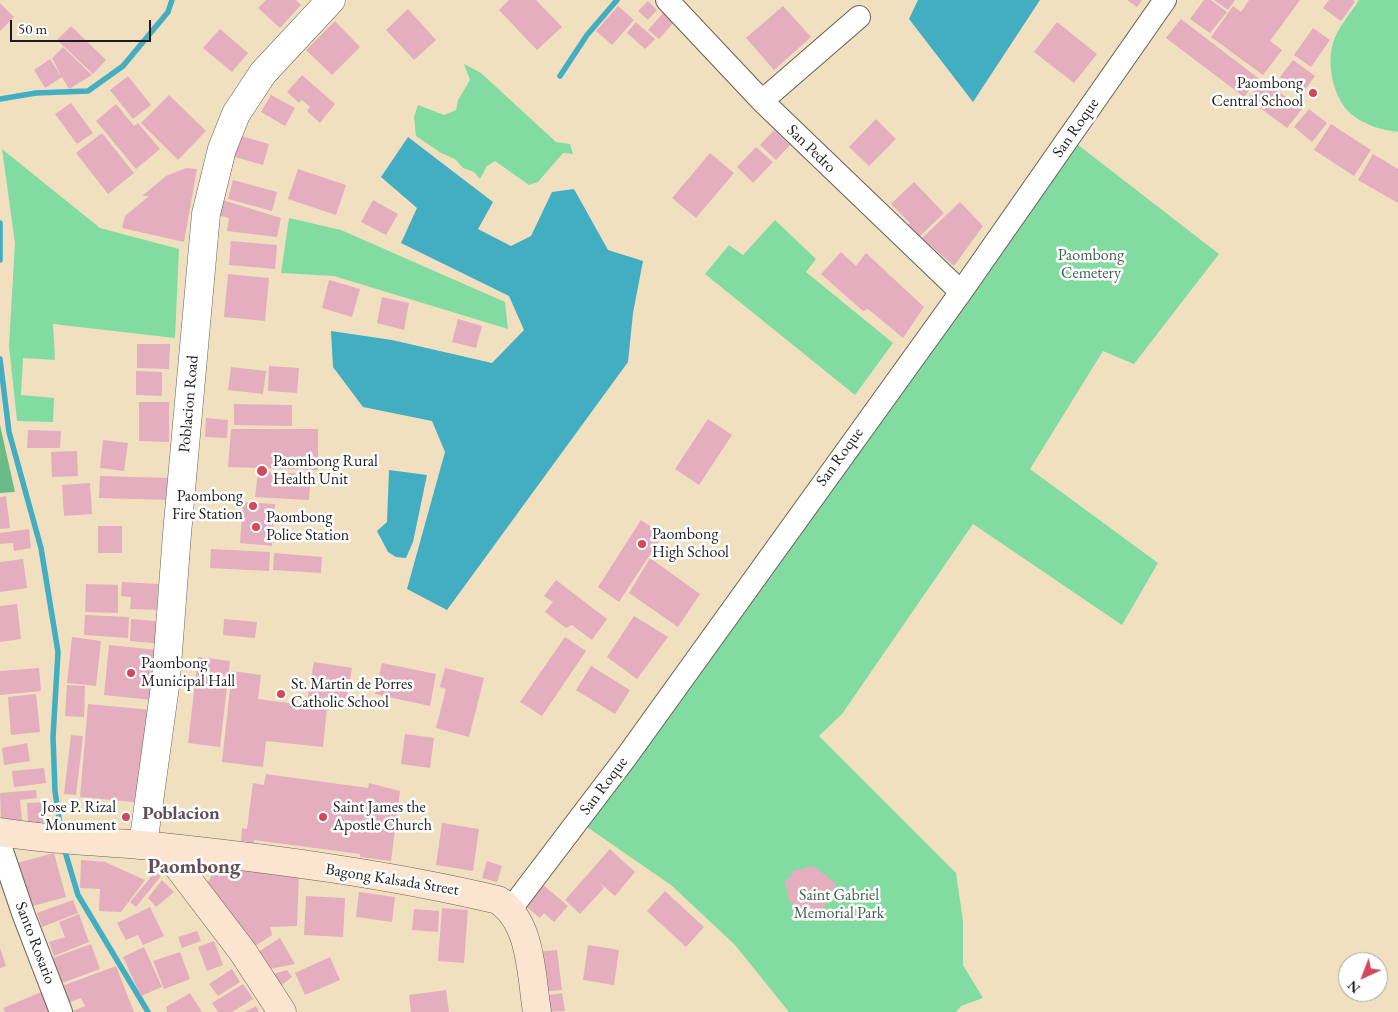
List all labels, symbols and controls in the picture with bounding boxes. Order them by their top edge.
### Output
scale bar [12,10,154,42]
text: 50 m [18,19,47,38]
place label: Paombong Central School [1212,74,1303,112]
marker: Paombong Central School [1307,87,1319,99]
street label: San Roque [1049,95,1103,161]
street label: San Pedro [782,121,840,177]
park label: Paombong Cemetery [1058,246,1124,284]
street label: Poblacion Road [175,355,203,453]
street label: San Roque [812,424,868,490]
place label: Paombong Rural Health Unit [273,452,378,490]
marker: Paombong Rural Health Unit [255,464,269,478]
place label: Paombong Fire Station [172,487,243,525]
marker: Paombong Fire Station [247,500,259,512]
place label: Paombong Police Station [266,508,349,546]
marker: Paombong Police Station [250,521,262,533]
place label: Paombong High School [652,525,729,563]
marker: Paombong High School [636,538,648,550]
place label: Paombong Municipal Hall [141,654,235,692]
marker: Paombong Municipal Hall [125,667,137,679]
place label: St. Martin de Porres Catholic School [291,675,412,713]
marker: St. Martin de Porres Catholic School [275,688,287,700]
street label: San Roque [576,753,632,819]
place label: Jose P. Rizal Monument [42,798,116,836]
place label: Saint James the Apostle Church [333,798,432,836]
district label: Poblacion [142,803,220,825]
marker: Jose P. Rizal Monument [120,811,132,823]
marker: Saint James the Apostle Church [317,811,329,823]
district label: Paombong [148,854,240,880]
street label: Bagong Kalsada Street [324,860,460,900]
park label: Saint Gabriel Memorial Park [794,886,884,924]
street label: Santo Rosario [11,899,59,987]
north arrow [1338,952,1388,1002]
text: N [1343,977,1364,998]

